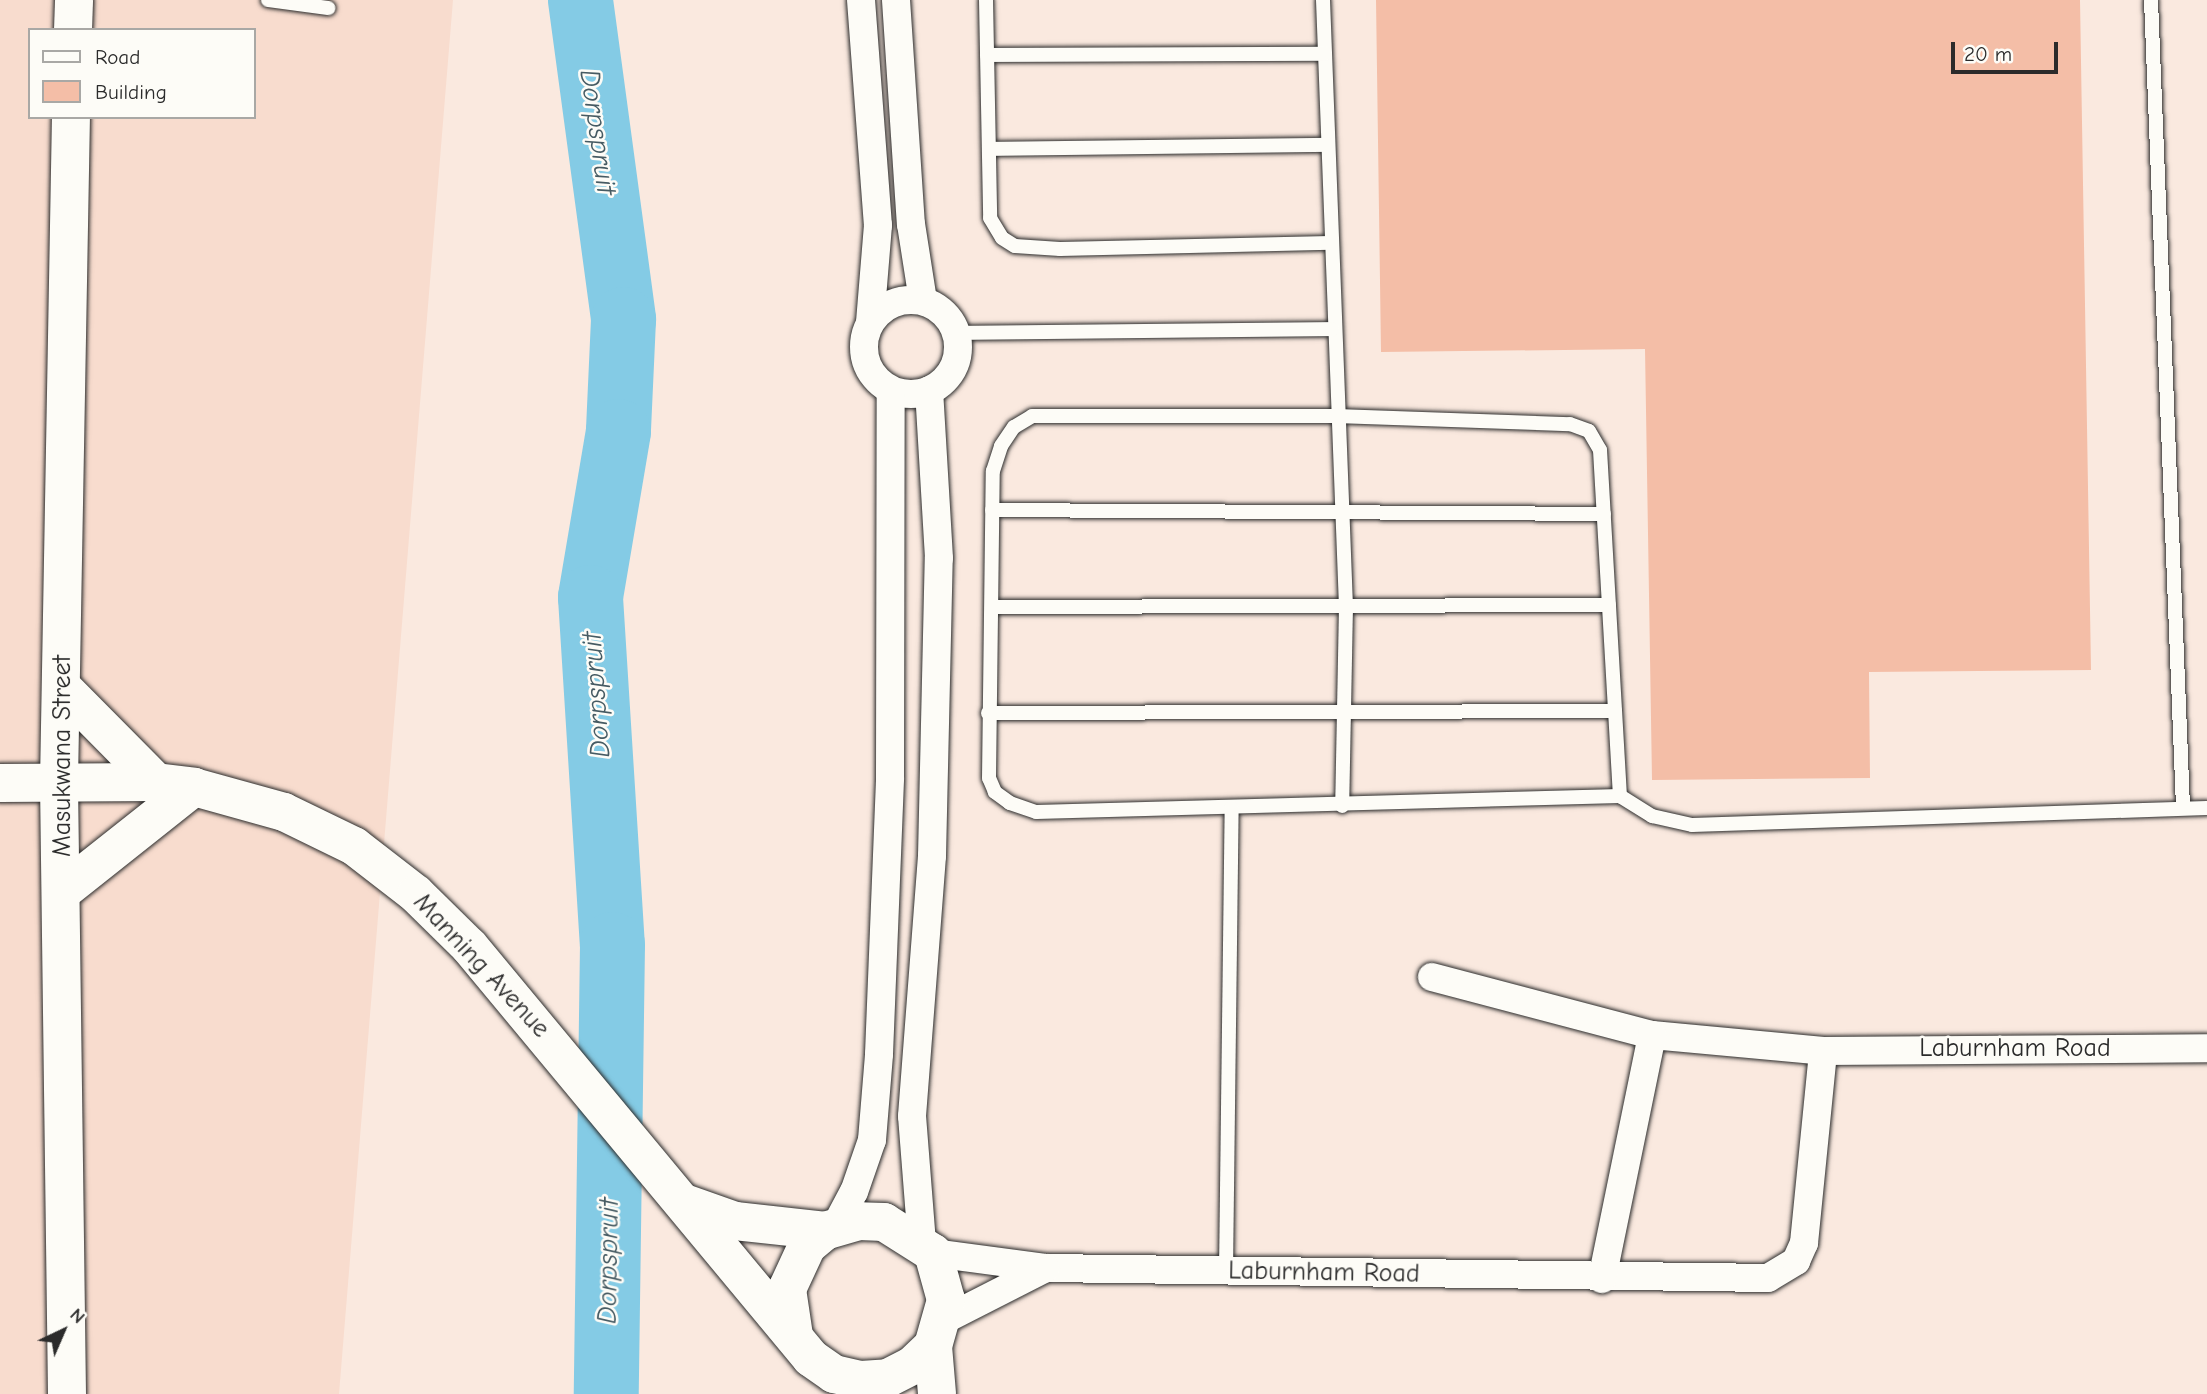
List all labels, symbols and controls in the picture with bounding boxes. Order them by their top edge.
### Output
legend [28,28,256,119]
scale bar [1955,28,2062,72]
text: 20 m [1964,42,2012,66]
text: Road [95,45,140,69]
water label: Dorpspruit [573,67,623,197]
text: Building [95,80,167,104]
water label: Dorpspruit [575,631,617,759]
street label: Masukwana Street [47,655,79,857]
street label: Manning Avenue [406,887,556,1045]
street label: Laburnham Road [1919,1033,2111,1065]
water label: Dorpspruit [590,1198,626,1324]
street label: Laburnham Road [1228,1256,1420,1290]
north arrow [28,1296,98,1366]
text: N [65,1304,90,1328]

